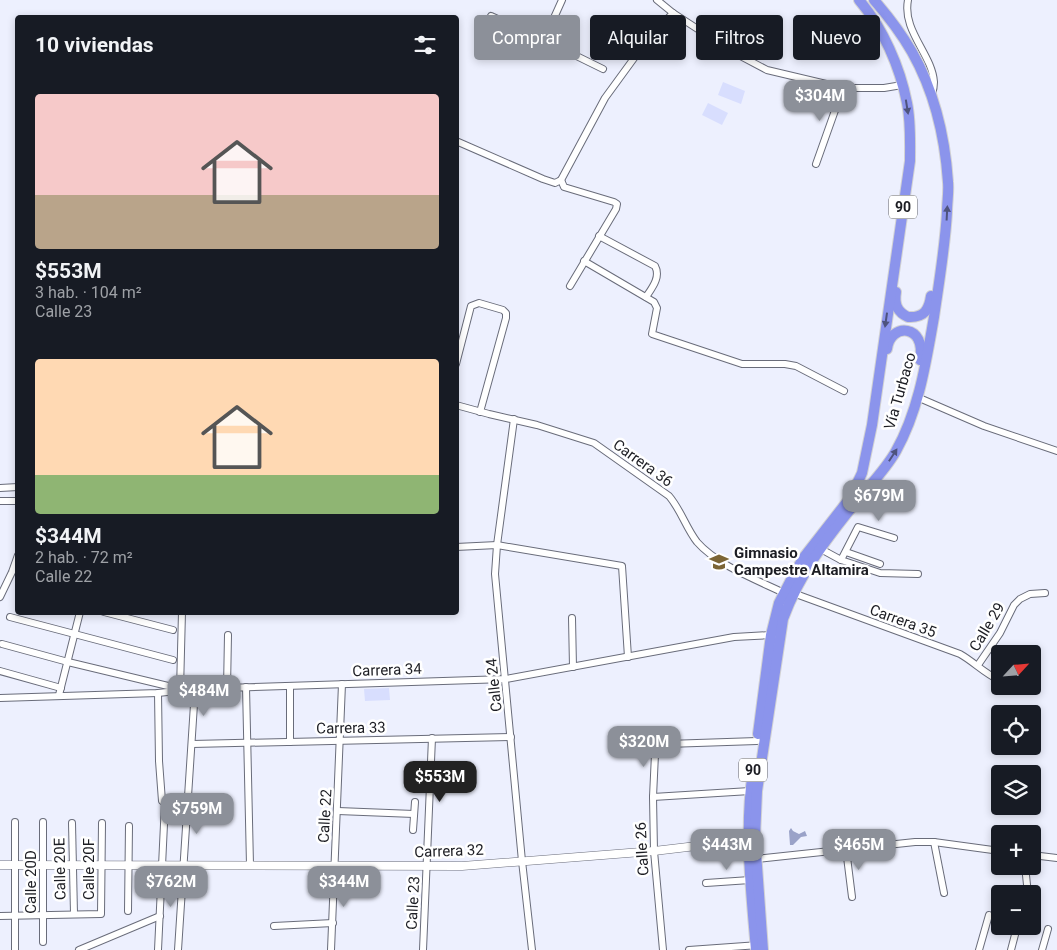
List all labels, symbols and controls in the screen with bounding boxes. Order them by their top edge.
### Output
chip: Comprar [474,15,580,60]
chip: Alquilar [590,15,686,60]
chip: Filtros [696,15,783,60]
chip: Nuevo [793,15,880,60]
icon: filters [411,31,439,59]
text: 10 viviendas [35,33,154,57]
pin: $304M [785,80,855,122]
text: $304M [795,86,845,105]
one-way arrow [903,100,911,116]
icon: home [192,127,282,217]
road number: 90 [889,196,917,218]
one-way arrow [943,205,951,221]
text: $553M [35,259,102,283]
text: 3 hab. · 104 m² [35,283,142,302]
text: Calle 23 [35,302,92,321]
one-way arrow [882,313,890,329]
street label: Vía Turbaco [880,350,920,432]
icon: home [192,392,282,482]
street label: Carrera 36 [610,435,676,491]
one-way arrow [888,448,898,462]
pin: $679M [844,480,914,522]
text: $679M [854,486,904,505]
text: $344M [35,524,102,548]
place label: Gimnasio Campestre Altamira [734,544,869,579]
text: 2 hab. · 72 m² [35,548,133,567]
school or university icon: Gimnasio Campestre Altamira [708,551,730,573]
text: Calle 22 [35,567,92,586]
street label: Calle 29 [965,599,1009,655]
street label: Carrera 35 [867,601,939,641]
north arrow [991,645,1041,695]
map controls [991,645,1041,935]
street label: Calle 24 [482,657,506,713]
street label: Carrera 34 [352,660,423,680]
pin: $484M [169,674,239,717]
text: $484M [179,681,229,700]
button: locate [991,705,1041,755]
street label: Carrera 33 [316,718,386,738]
pin: $320M [609,726,679,768]
text: $320M [619,732,669,751]
road number: 90 [739,758,767,782]
pin: $553M [405,760,475,803]
button: layers [991,765,1041,815]
text: $553M [415,767,465,786]
street label: Calle 22 [315,789,335,843]
pin: $759M [162,792,232,835]
text: $759M [172,799,222,818]
street label: Calle 26 [632,822,652,876]
button: + [991,825,1041,875]
pin: $443M [692,828,762,871]
pin: $465M [824,828,894,871]
text: $443M [702,835,752,854]
text: $465M [834,835,884,854]
street label: Calle 20E [50,837,70,900]
street label: Calle 20F [80,838,98,900]
street label: Carrera 32 [414,841,484,861]
street label: Calle 20D [22,850,40,914]
pin: $762M [136,866,206,908]
pin: $344M [309,866,379,908]
text: $762M [146,872,196,891]
text: $344M [319,872,369,891]
street label: Calle 23 [403,876,423,930]
button: − [991,885,1041,935]

